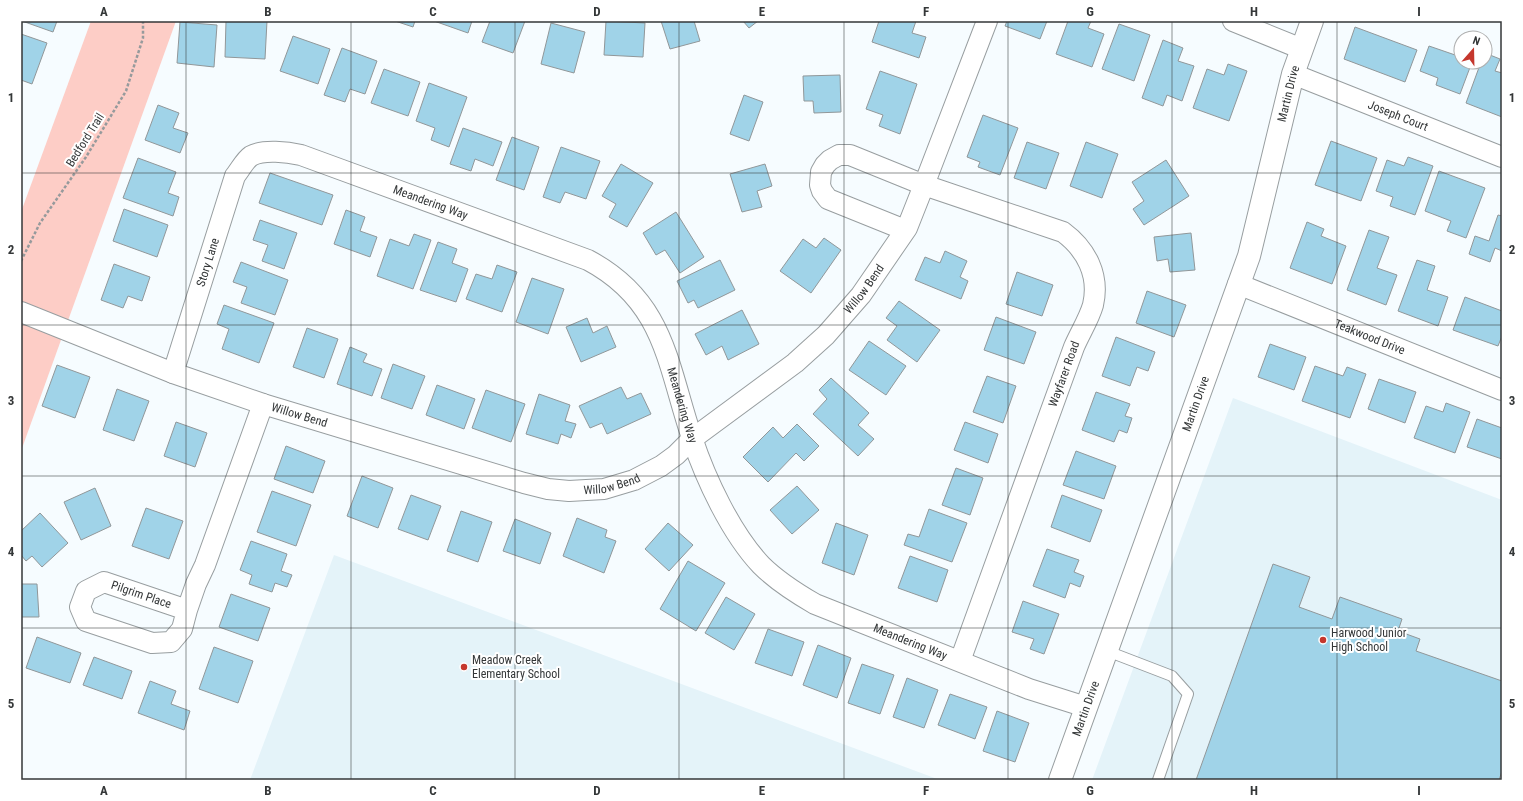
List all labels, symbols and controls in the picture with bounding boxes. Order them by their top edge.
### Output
text: A [100,4,108,19]
text: B [264,4,272,19]
text: C [429,4,437,19]
text: D [593,4,601,19]
text: E [759,4,766,19]
text: F [923,4,929,19]
text: G [1086,4,1094,19]
text: H [1250,4,1258,19]
text: I [1417,4,1421,19]
north arrow [1453,30,1493,70]
text: N [1471,34,1482,48]
street label: Martin Drive [1275,63,1303,123]
text: 1 [8,90,14,105]
text: 1 [1509,90,1515,105]
street label: Joseph Court [1366,97,1431,134]
street label: Bedford Trail [63,111,107,169]
street label: Meandering Way [391,182,470,222]
street label: Story Lane [194,236,222,288]
text: 2 [8,242,15,257]
text: 2 [1509,242,1516,257]
street label: Willow Bend [841,262,887,317]
street label: Teakwood Drive [1332,316,1408,358]
street label: Wayfarer Road [1046,339,1082,409]
street label: Meandering Way [664,366,700,445]
street label: Martin Drive [1179,374,1212,433]
text: 3 [8,393,14,408]
text: 3 [1509,393,1515,408]
street label: Willow Bend [270,400,329,430]
street label: Willow Bend [583,471,643,497]
text: 4 [8,544,15,559]
text: 4 [1509,544,1516,559]
street label: Pilgrim Place [109,578,174,611]
street label: Meandering Way [871,621,949,663]
place label: Harwood Junior High School [1331,626,1407,654]
marker: Harwood Junior High School [1318,635,1328,645]
place label: Meadow Creek Elementary School [472,653,560,681]
marker: Meadow Creek Elementary School [459,662,469,672]
street label: Martin Drive [1069,679,1102,738]
text: 5 [8,696,15,711]
text: 5 [1509,696,1516,711]
text: A [100,783,108,798]
text: B [264,783,272,798]
text: C [429,783,437,798]
text: D [593,783,601,798]
text: E [759,783,766,798]
text: F [923,783,929,798]
text: G [1086,783,1094,798]
text: H [1250,783,1258,798]
text: I [1417,783,1421,798]

